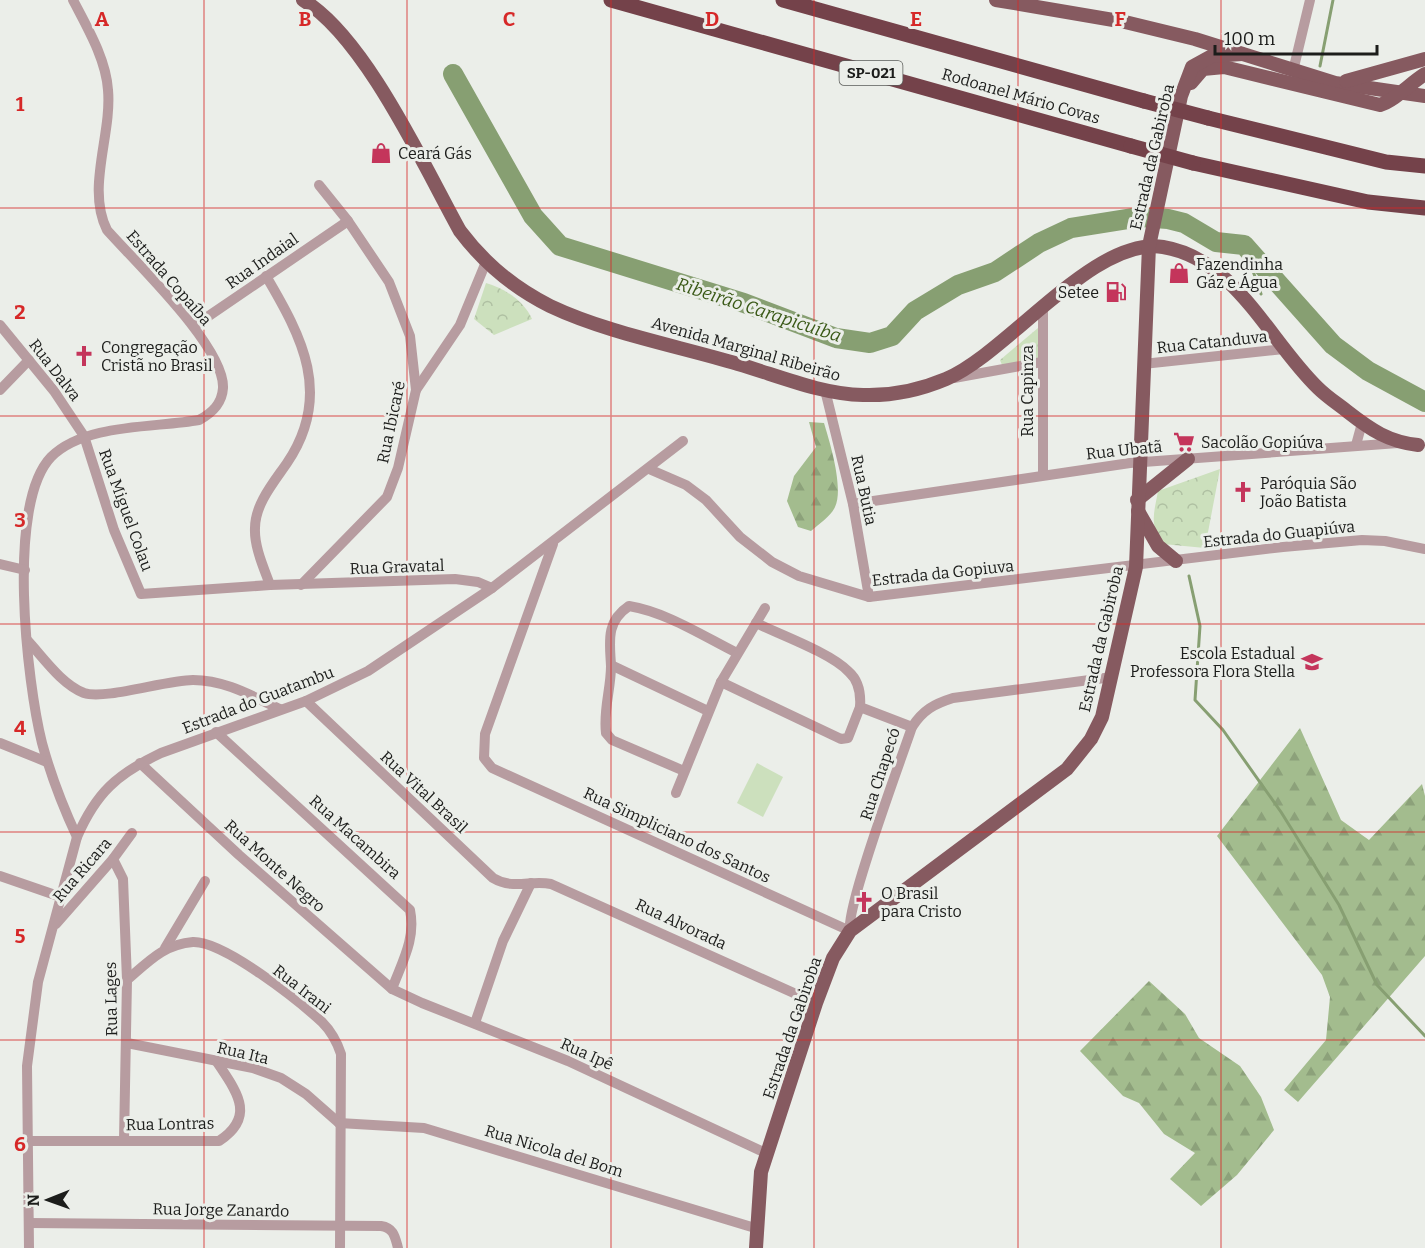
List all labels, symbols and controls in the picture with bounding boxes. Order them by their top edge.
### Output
text: A [95,7,110,31]
text: B [299,7,312,31]
text: C [503,7,515,31]
text: D [705,7,719,31]
text: E [910,7,922,31]
text: F [1114,7,1126,31]
scale bar [1215,18,1377,56]
text: 100 m [1224,28,1275,50]
road number: SP-021 [840,61,902,85]
street label: Rodoanel Mário Covas [940,64,1102,128]
street label: Estrada da Gabiroba [1126,82,1178,232]
text: 1 [16,92,25,116]
shop icon: Ceará Gás [369,141,393,165]
place label: Ceará Gás [398,144,472,163]
street label: Estrada Copaíba [122,226,216,330]
street label: Rua Indaial [222,229,302,293]
place label: Fazendinha Gáz e Água [1196,255,1283,292]
shop icon: Fazendinha Gáz e Água [1167,261,1191,285]
water label: Ribeirão Carapicuíba [674,273,844,347]
fuel station icon: Setee [1104,280,1128,304]
place label: Setee [1058,283,1099,302]
text: 2 [14,300,26,324]
street label: Avenida Marginal Ribeirão [649,313,843,385]
street label: Rua Catanduva [1156,327,1269,357]
street label: Rua Dalva [25,335,85,405]
place label: Congregação Cristã no Brasil [101,338,213,375]
church icon: Congregação Cristã no Brasil [72,344,96,368]
street label: Rua Capinza [1018,345,1037,437]
street label: Rua Ibicaré [373,379,409,465]
supermarket icon: Sacolão Gopiúva [1172,430,1196,454]
place label: Sacolão Gopiúva [1201,433,1324,452]
street label: Rua Ubatã [1085,437,1163,463]
street label: Rua Miguel Colau [95,446,157,574]
street label: Rua Butia [847,453,881,527]
place label: Paróquia São João Batista [1259,474,1357,511]
church icon: Paróquia São João Batista [1231,480,1255,504]
text: 3 [14,508,26,532]
street label: Estrada do Guapiúva [1202,517,1356,551]
street label: Rua Gravatal [349,556,445,578]
street label: Estrada da Gopiuva [871,556,1015,590]
street label: Estrada da Gabiroba [1075,564,1127,714]
place label: Escola Estadual Professora Flora Stella [1130,644,1295,681]
school or university icon: Escola Estadual Professora Flora Stella [1300,650,1324,674]
street label: Estrada do Guatambu [180,662,336,738]
text: 4 [14,716,26,740]
street label: Rua Chapecó [856,725,904,823]
street label: Rua Vital Brasil [377,747,472,837]
street label: Rua Simpliciano dos Santos [581,783,773,887]
street label: Rua Macambira [305,791,405,883]
street label: Rua Monte Negro [221,816,329,916]
street label: Rua Ricara [49,834,115,906]
place label: O Brasil para Cristo [881,884,962,921]
church icon: O Brasil para Cristo [852,890,876,914]
street label: Rua Alvorada [632,895,730,953]
text: 5 [15,924,26,948]
street label: Estrada da Gabiroba [759,954,825,1102]
street label: Rua Irani [269,961,335,1018]
street label: Rua Lages [101,962,121,1036]
street label: Rua Ipê [558,1034,616,1074]
street label: Rua Ita [215,1038,271,1068]
street label: Rua Lontras [125,1114,215,1134]
street label: Rua Nicola del Bom [483,1121,625,1181]
text: 6 [14,1132,26,1156]
north arrow [18,1170,78,1230]
text: N [24,1194,43,1207]
street label: Rua Jorge Zanardo [152,1199,290,1221]

